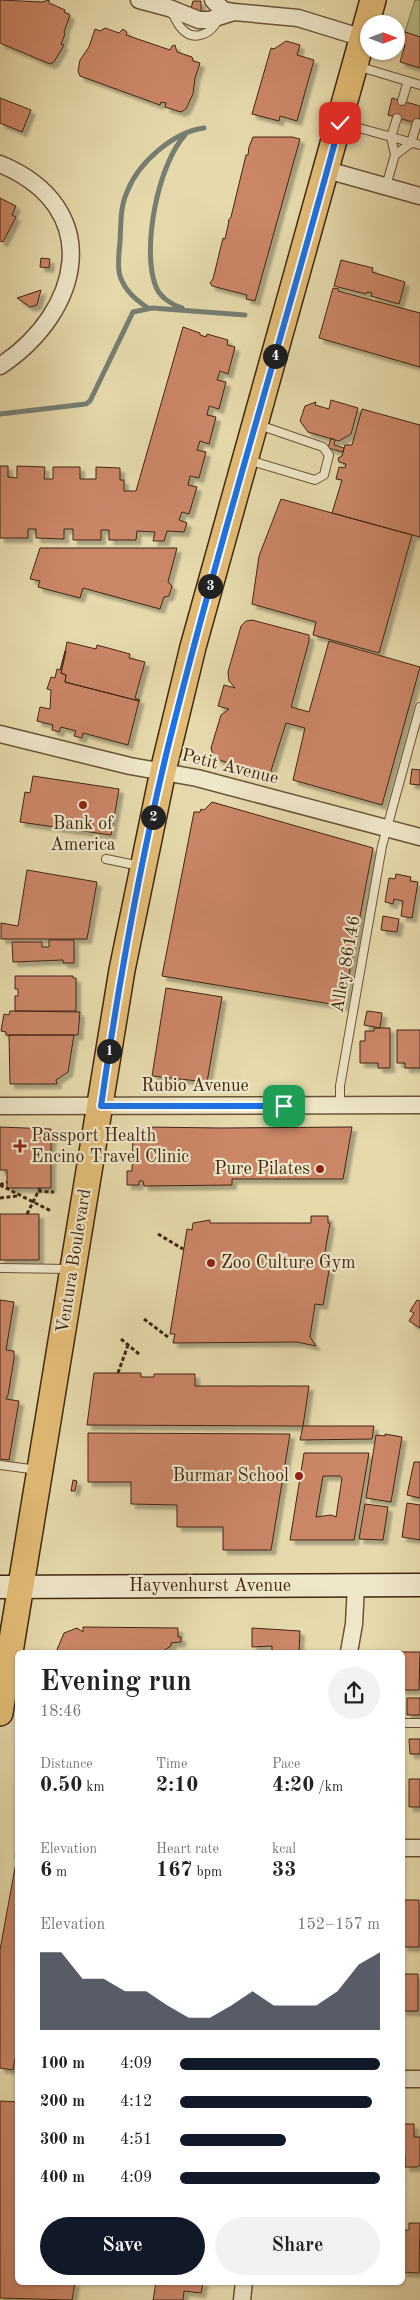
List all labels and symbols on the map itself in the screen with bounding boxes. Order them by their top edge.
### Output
north arrow [360,15,405,60]
pin [319,102,361,144]
pin: 4 [262,344,288,368]
pin: 3 [198,574,222,598]
street label: Petit Avenue [180,746,280,788]
marker: Bank of America [77,799,89,811]
pin: 2 [140,804,166,830]
place label: Bank of America [50,815,116,854]
street label: Alley 86146 [329,914,363,1014]
pin: 1 [96,1038,122,1064]
street label: Rubio Avenue [141,1077,249,1095]
pin [263,1085,305,1127]
place label: Passport Health Encino Travel Clinic [31,1127,189,1166]
marker: Passport Health Encino Travel Clinic [13,1139,27,1153]
place label: Pure Pilates [214,1160,310,1178]
marker: Pure Pilates [314,1163,326,1175]
street label: Ventura Boulevard [54,1187,94,1335]
place label: Zoo Culture Gym [221,1254,356,1272]
marker: Zoo Culture Gym [205,1257,217,1269]
place label: Burmar School [172,1467,289,1485]
marker: Burmar School [293,1470,305,1482]
street label: Hayvenhurst Avenue [129,1577,291,1595]

